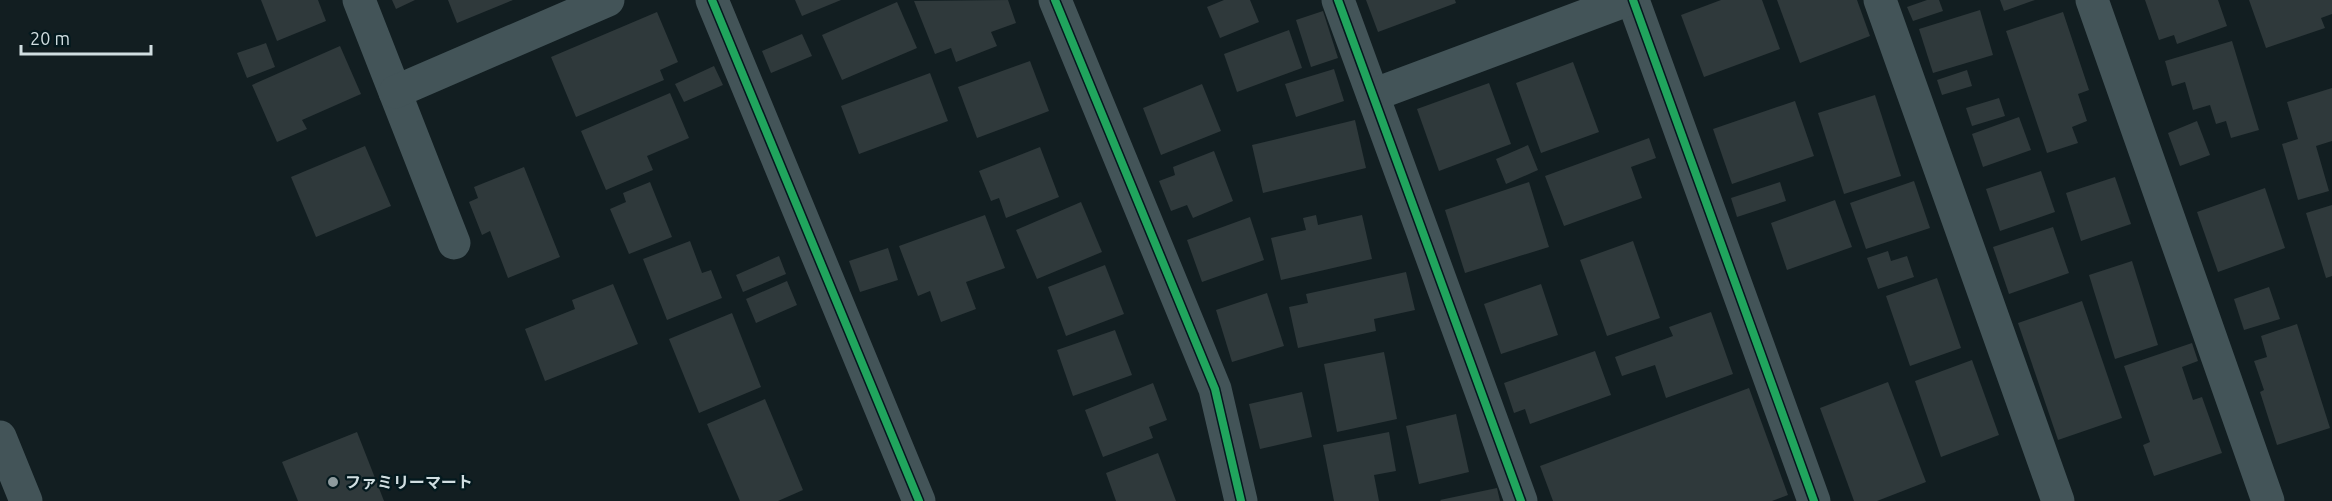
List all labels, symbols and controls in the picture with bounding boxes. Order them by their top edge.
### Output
scale bar [21,18,152,56]
text: 20 m [30,28,70,48]
place label: ファミリーマート [345,473,473,491]
marker: ファミリーマート [326,475,340,489]

